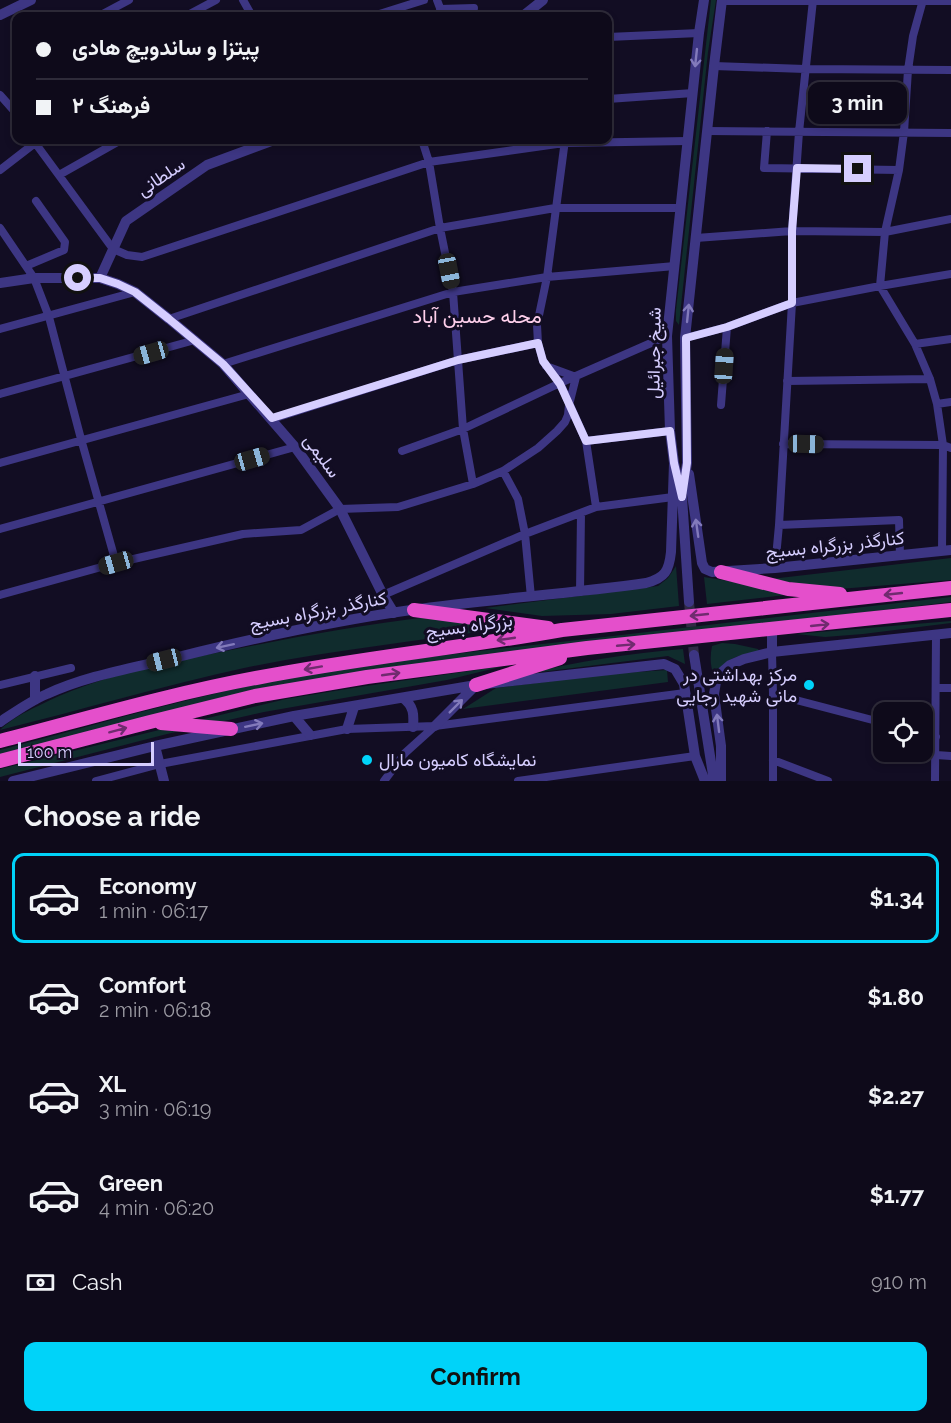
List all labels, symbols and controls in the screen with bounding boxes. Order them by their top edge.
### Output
text: پیتزا و ساندویچ هادی [72,34,259,60]
one-way arrow [691,47,702,67]
callout: 3 min [808,82,908,124]
text: 3 min [832,91,883,115]
text: فرهنگ ۲ [72,92,150,118]
street label: سلطانی [133,153,189,201]
route end [844,155,871,182]
car [437,252,461,290]
route start [64,264,91,291]
one-way arrow [683,303,694,323]
district label: محله حسین آباد [412,304,542,328]
street label: شیخ جبرائیل [642,307,667,399]
car [131,339,171,367]
car [714,347,734,385]
street label: سلیمی [299,430,345,482]
car [788,435,824,453]
car [232,445,272,473]
one-way arrow [692,519,703,539]
street label: کنارگذر بزرگراه بسیج [765,527,906,564]
car [96,549,136,577]
street label: کنارگذر بزرگراه بسیج [248,587,389,636]
one-way arrow [883,589,903,600]
street label: بزرگراه بسیج [424,609,514,644]
one-way arrow [690,610,709,621]
one-way arrow [809,619,829,630]
one-way arrow [496,634,516,645]
one-way arrow [615,639,635,650]
one-way arrow [216,641,235,652]
car [144,647,184,673]
one-way arrow [303,663,323,674]
place label: مرکز بهداشتی در مانی شهید رجایی [676,664,797,707]
one-way arrow [380,668,400,679]
marker: مرکز بهداشتی در مانی شهید رجایی [802,678,816,692]
one-way arrow [448,698,463,713]
map controls [873,702,933,762]
button: locate [873,702,933,762]
one-way arrow [712,713,723,733]
one-way arrow [243,719,263,730]
one-way arrow [108,724,127,736]
scale bar [18,739,154,766]
text: 100 m [27,743,72,762]
place label: نمایشگاه کامیون مارال [379,749,536,771]
marker: نمایشگاه کامیون مارال [360,753,374,767]
text: Choose a ride [24,801,200,832]
icon: car [27,871,81,925]
text: Economy [99,873,197,899]
text: $1.34 [869,885,924,911]
text: 1 min · 06:17 [99,899,208,923]
icon: car [27,970,81,1024]
text: Comfort [99,972,186,998]
text: $1.80 [867,984,924,1010]
text: 2 min · 06:18 [99,998,211,1022]
icon: car [27,1069,81,1123]
text: XL [99,1071,126,1097]
text: $2.27 [868,1083,924,1109]
text: 3 min · 06:19 [99,1097,212,1121]
icon: car [27,1168,81,1222]
text: Green [99,1170,163,1196]
text: $1.77 [870,1182,924,1208]
text: 4 min · 06:20 [99,1196,214,1220]
icon: cash [24,1266,57,1299]
text: Cash [72,1269,123,1295]
text: 910 m [871,1270,927,1294]
button: Confirm [24,1342,927,1411]

